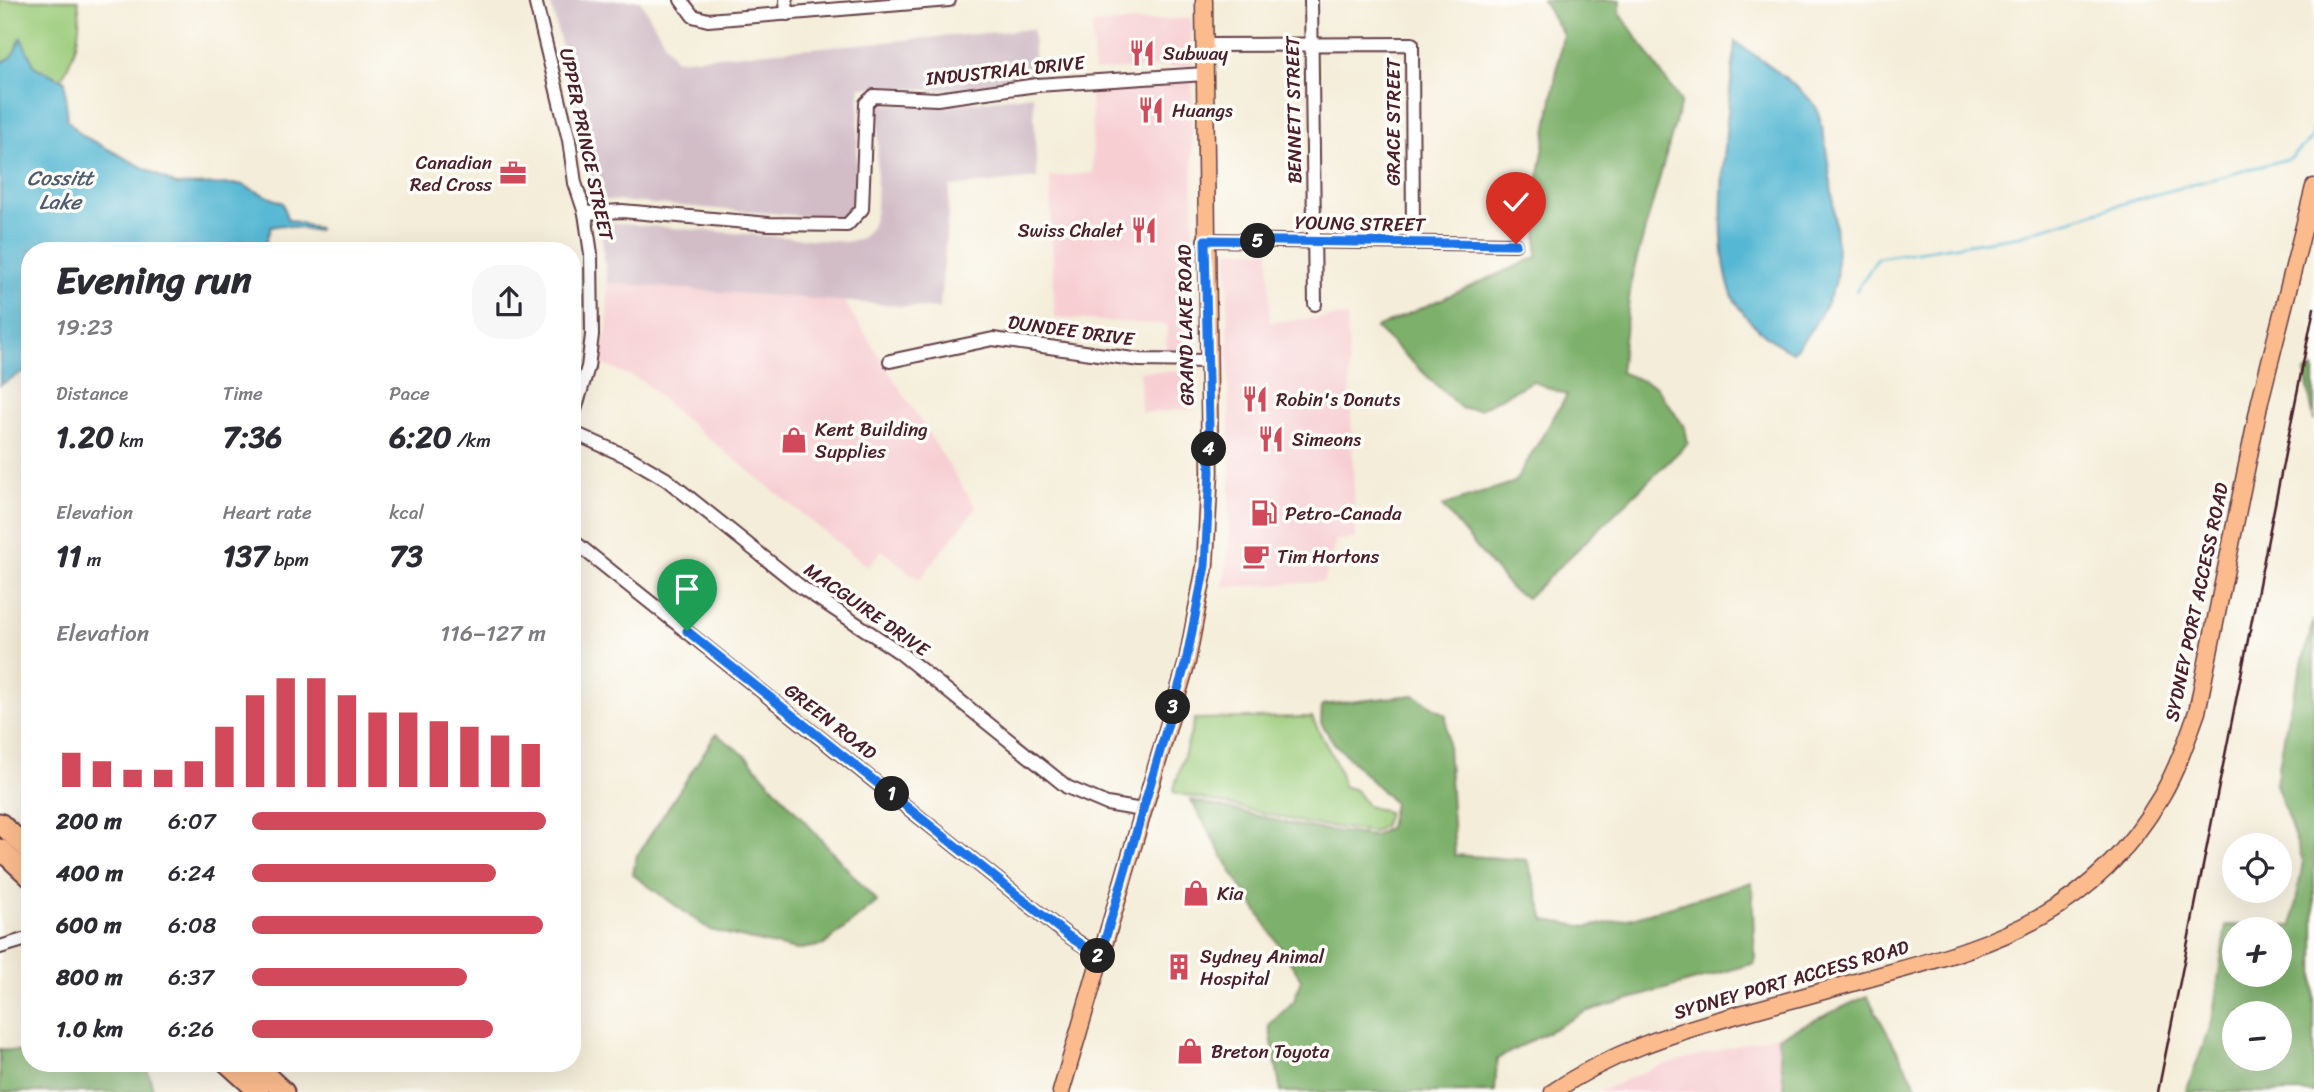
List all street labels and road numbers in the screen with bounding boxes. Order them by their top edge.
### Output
street label: BENNETT STREET [1276,35,1311,184]
street label: UPPER PRINCE STREET [550,45,623,244]
street label: INDUSTRIAL DRIVE [923,46,1087,95]
street label: GRACE STREET [1377,57,1410,186]
street label: YOUNG STREET [1295,206,1427,241]
street label: GRAND LAKE ROAD [1168,244,1203,406]
street label: DUNDEE DRIVE [1006,305,1138,356]
street label: SYDNEY PORT ACCESS ROAD [2155,479,2238,725]
street label: MACGUIRE DRIVE [797,554,938,666]
street label: GREEN ROAD [777,674,885,769]
street label: SYDNEY PORT ACCESS ROAD [1670,930,1913,1029]

